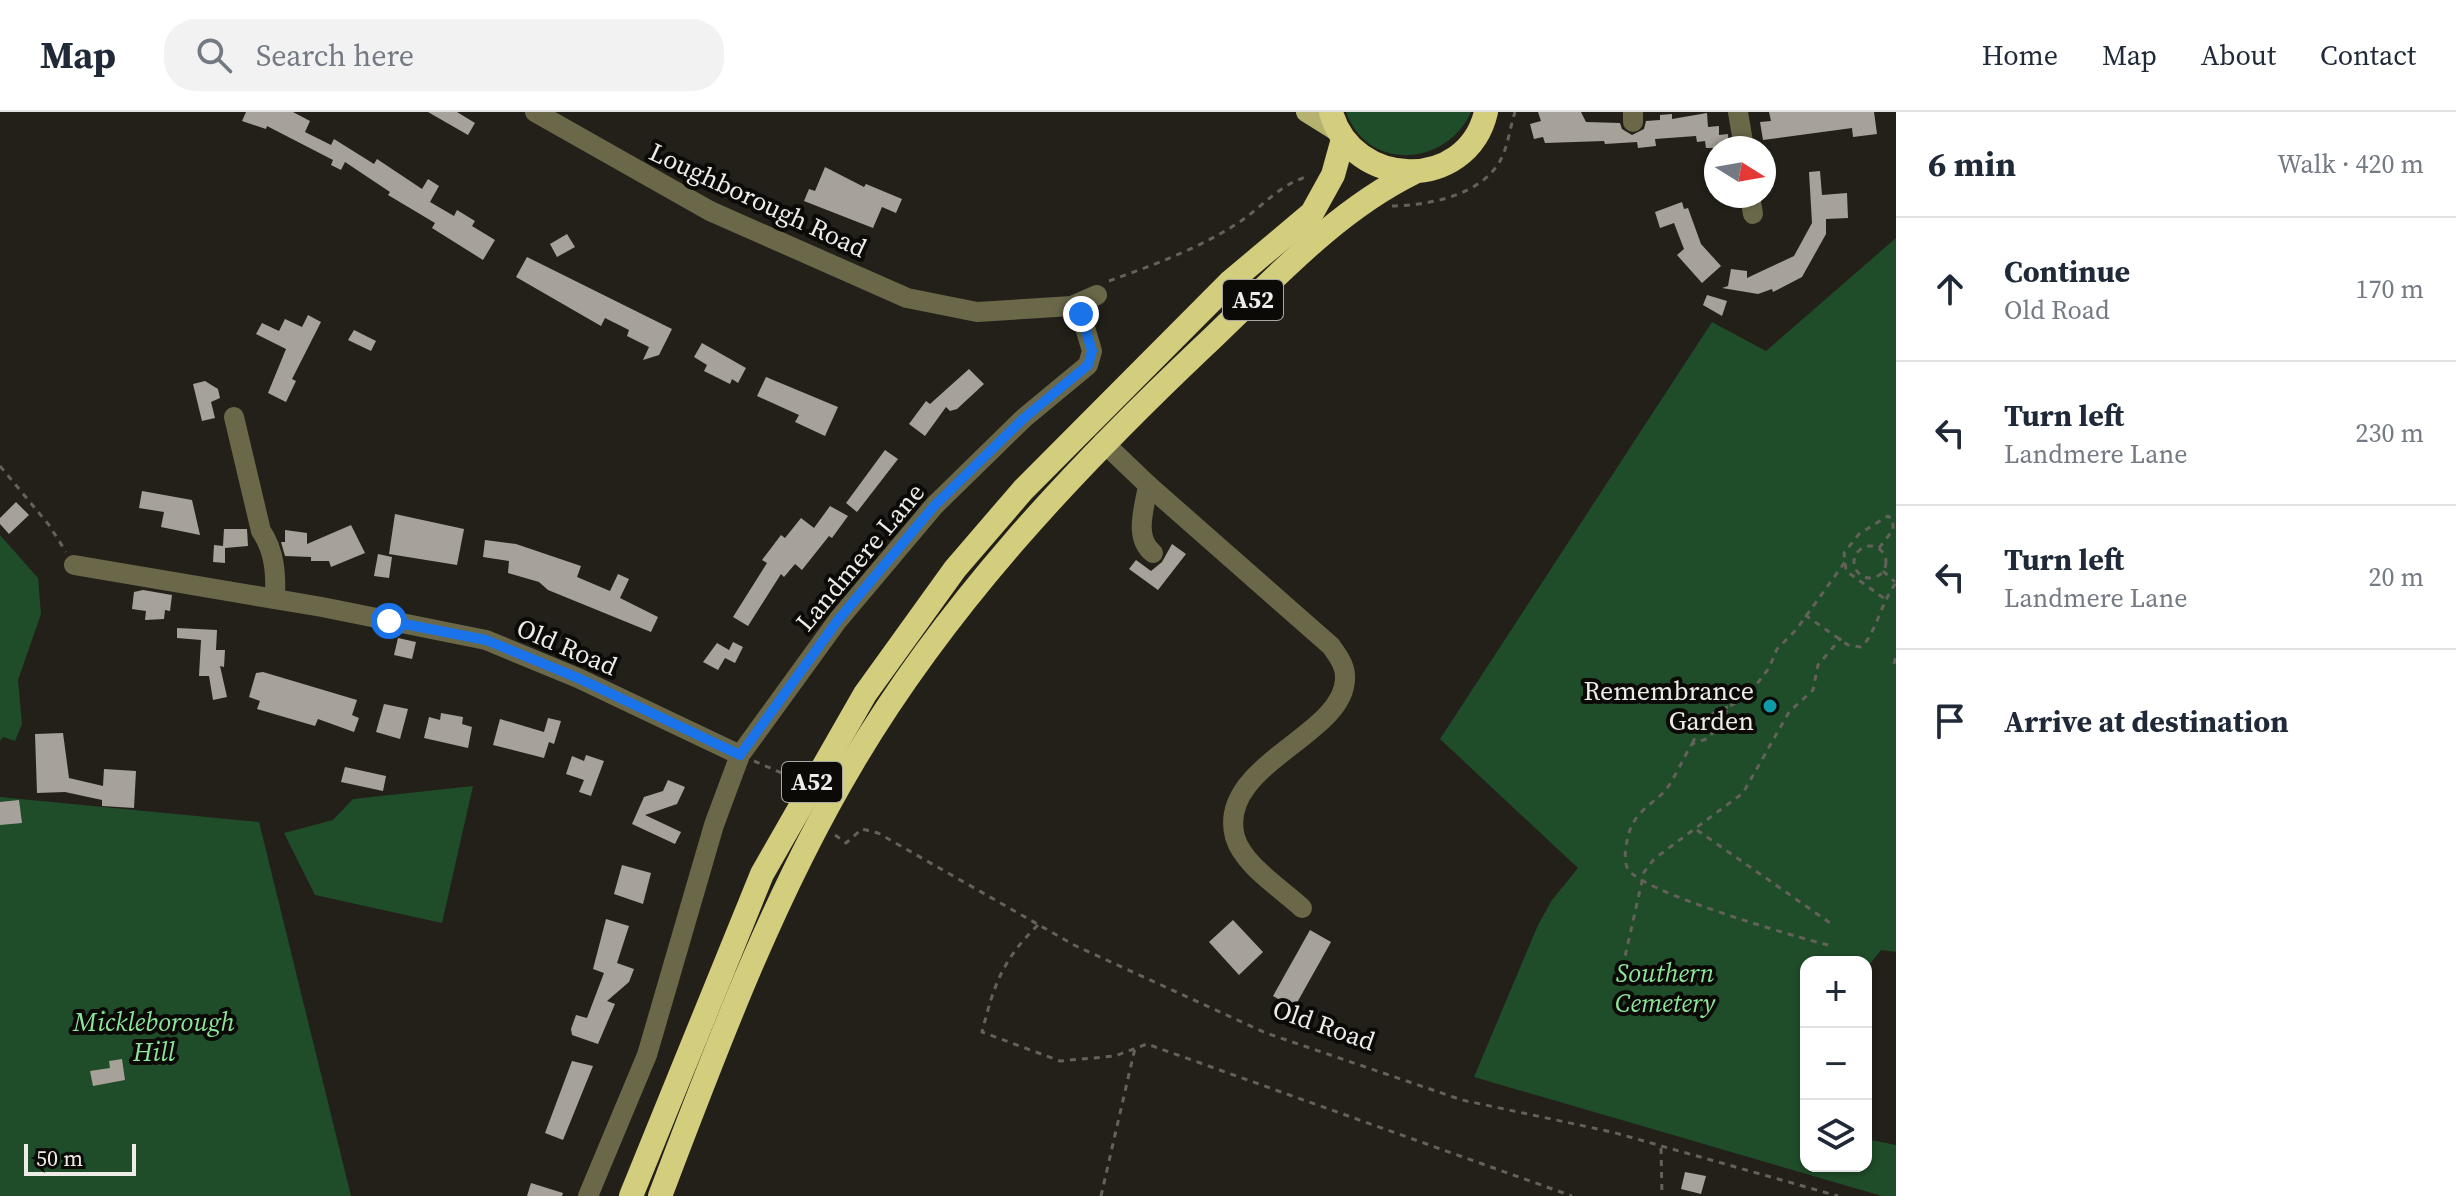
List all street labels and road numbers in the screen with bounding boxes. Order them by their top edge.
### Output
street label: Loughborough Road [643,134,873,266]
road number: A52 [1223,280,1283,320]
street label: Landmere Lane [787,475,933,639]
street label: Old Road [511,610,623,684]
road number: A52 [782,762,842,802]
street label: Old Road [1268,991,1380,1059]

